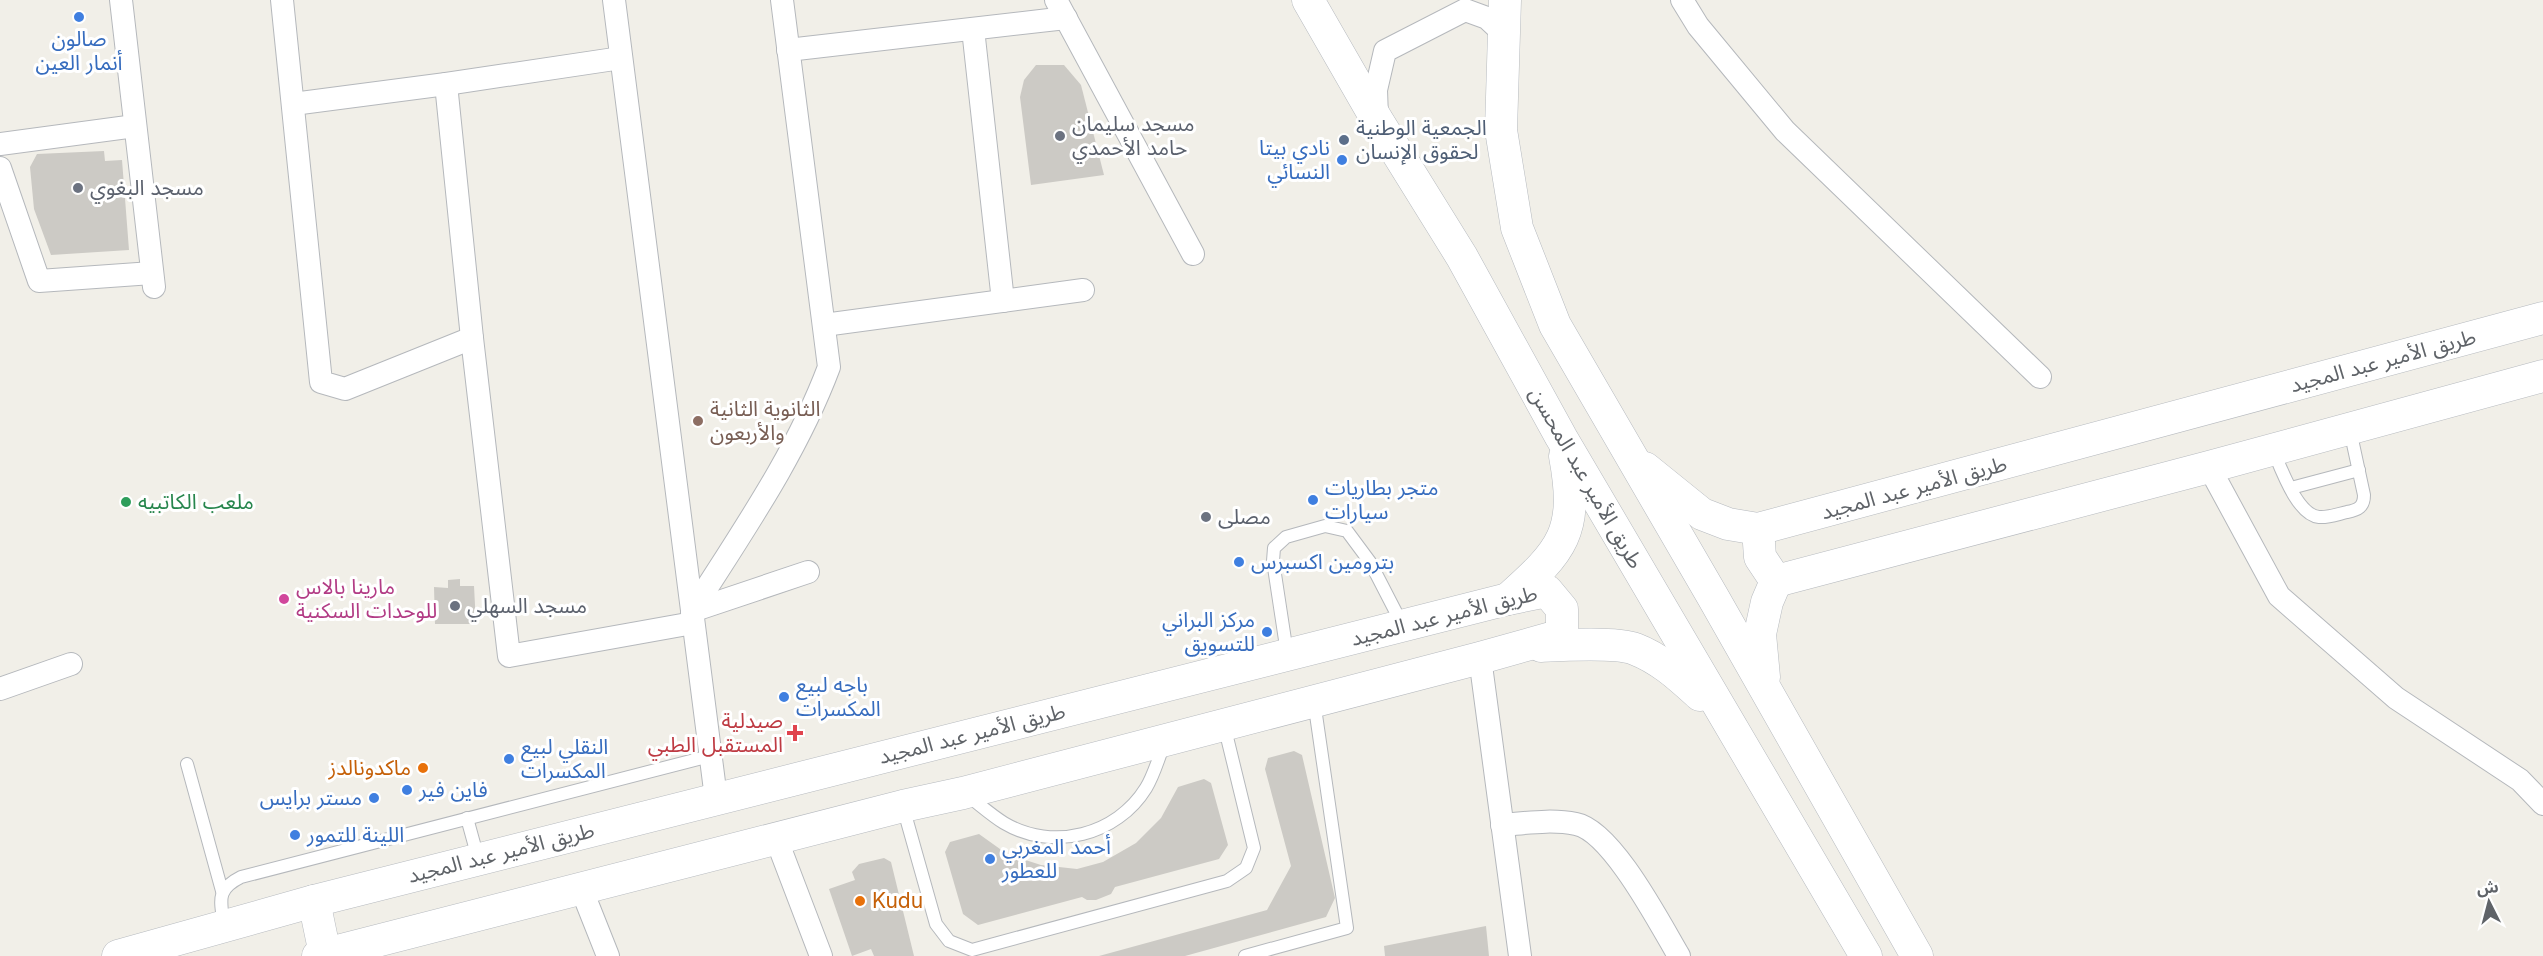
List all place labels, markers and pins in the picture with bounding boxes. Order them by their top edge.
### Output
marker: صالون أنمار العين [72,10,86,24]
place label: صالون أنمار العين [35,26,123,75]
place label: مسجد سليمان حامد الأحمدي [1072,111,1195,164]
place label: الجمعية الوطنية لحقوق الإنسان [1356,115,1487,165]
marker: مسجد سليمان حامد الأحمدي [1053,129,1067,143]
marker: الجمعية الوطنية لحقوق الإنسان [1337,133,1351,147]
place label: نادي بيتا النسائي [1259,135,1330,188]
marker: نادي بيتا النسائي [1335,153,1349,167]
place label: مسجد البغوي [90,175,204,204]
marker: مسجد البغوي [71,181,85,195]
place label: الثانوية الثانية والأربعون [710,396,820,445]
marker: الثانوية الثانية والأربعون [691,414,705,428]
place label: متجر بطاريات سيارات [1325,475,1438,524]
place label: ملعب الكاتبيه [138,489,254,514]
marker: متجر بطاريات سيارات [1306,493,1320,507]
marker: ملعب الكاتبيه [119,495,133,509]
place label: مصلى [1218,504,1271,529]
marker: مصلى [1199,510,1213,524]
place label: بترومين اكسبرس [1251,549,1394,574]
marker: بترومين اكسبرس [1232,555,1246,569]
place label: مارينا بالاس للوحدات السكنية [296,574,437,623]
marker: مارينا بالاس للوحدات السكنية [277,592,291,606]
place label: مسجد السهلي [467,593,587,622]
marker: مسجد السهلي [448,599,462,613]
place label: مركز البراني للتسويق [1162,607,1255,657]
marker: مركز البراني للتسويق [1260,625,1274,639]
place label: باجه لبيع المكسرات [796,672,881,721]
marker: باجه لبيع المكسرات [777,690,791,704]
place label: صيدلية المستقبل الطبي [648,708,783,761]
marker: صيدلية المستقبل الطبي [788,726,802,740]
place label: النقلي لبيع المكسرات [521,734,608,783]
marker: النقلي لبيع المكسرات [502,752,516,766]
place label: ماكدونالدز [328,755,411,780]
marker: ماكدونالدز [416,761,430,775]
place label: فاين فير [418,777,488,802]
marker: فاين فير [400,783,414,797]
place label: مستر برايس [260,785,362,810]
marker: مستر برايس [367,791,381,805]
place label: اللينة للتمور [306,822,404,847]
marker: اللينة للتمور [288,828,302,842]
place label: أحمد المغربي للعطور [1001,834,1111,883]
marker: أحمد المغربي للعطور [983,852,997,866]
place label: Kudu [872,888,923,913]
marker: Kudu [853,894,867,908]

